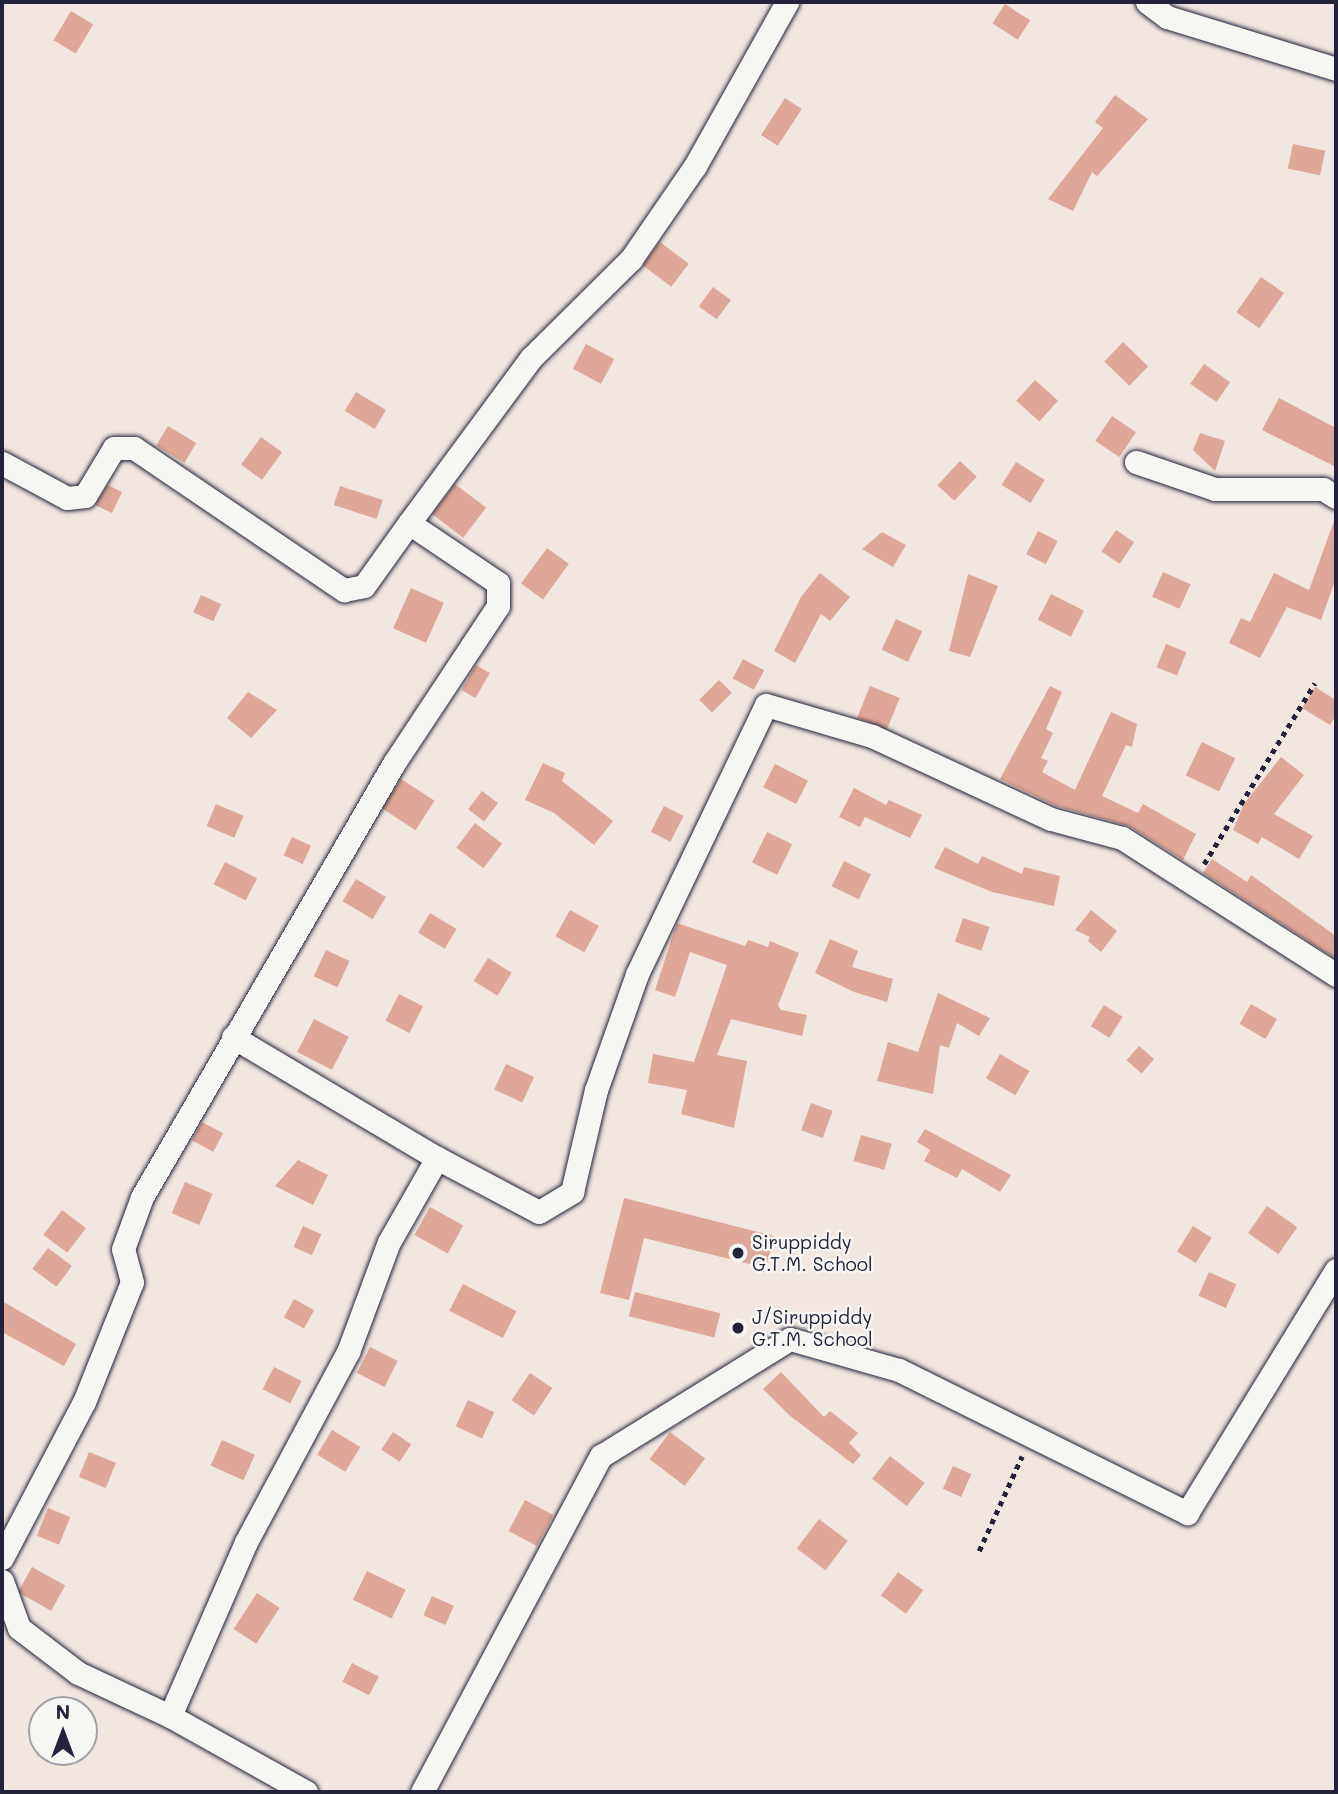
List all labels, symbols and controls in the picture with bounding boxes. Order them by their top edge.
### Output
place label: Siruppiddy G.T.M. School [752,1231,873,1275]
marker: Siruppiddy G.T.M. School [730,1245,746,1261]
place label: J/Siruppiddy G.T.M. School [752,1306,873,1350]
marker: J/Siruppiddy G.T.M. School [730,1320,746,1336]
north arrow [28,1696,98,1766]
text: N [56,1699,70,1724]

